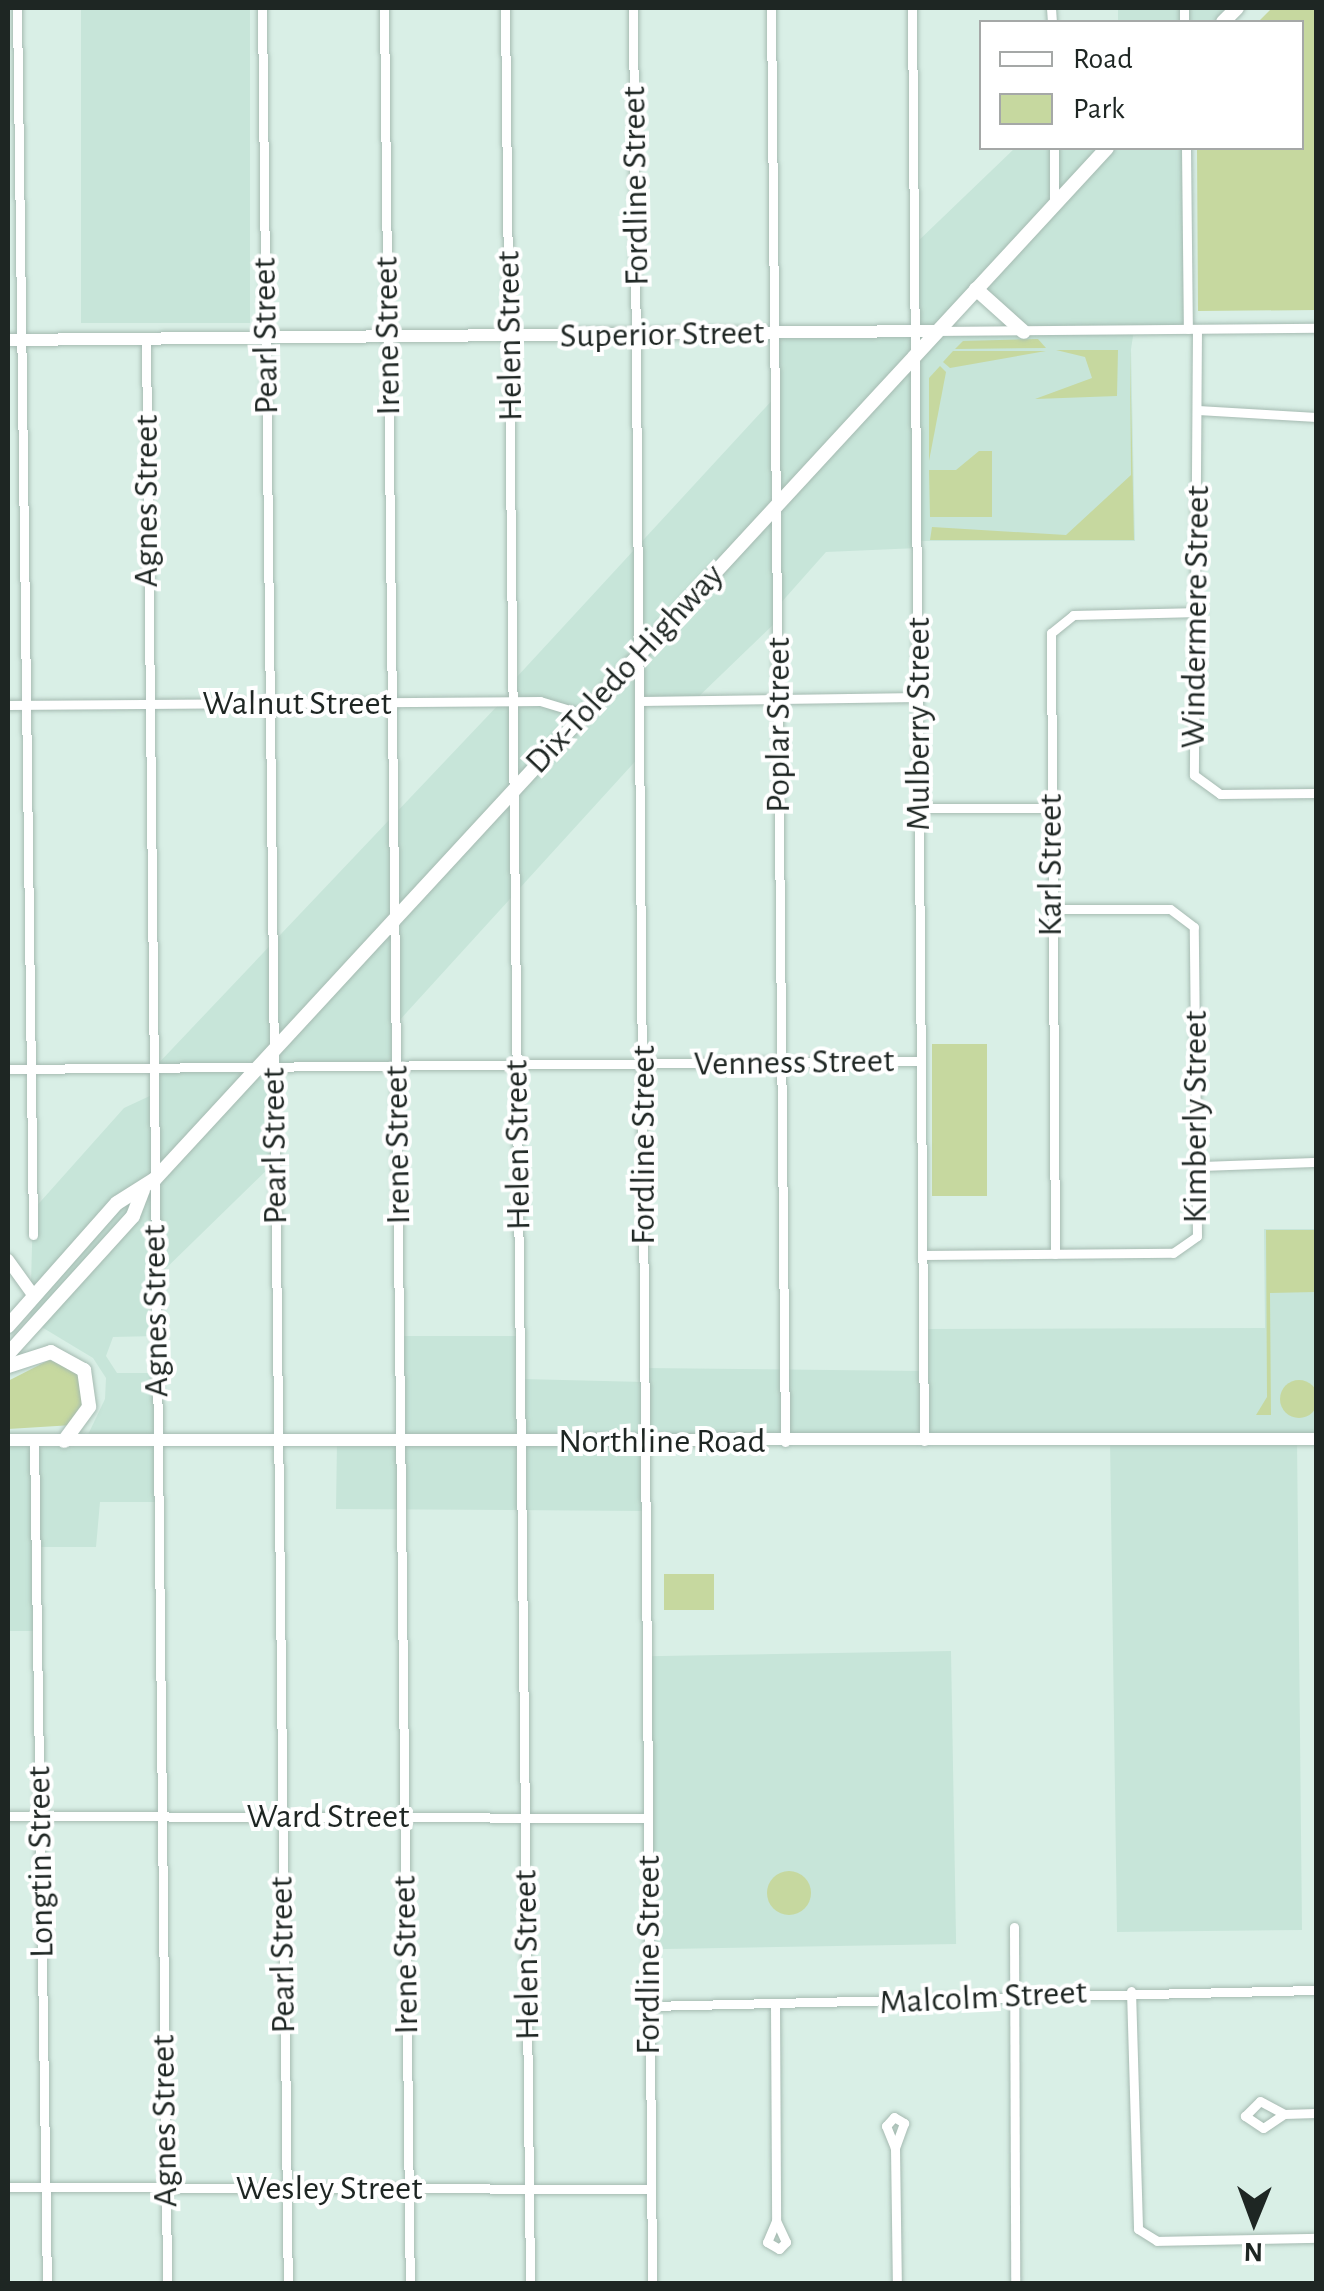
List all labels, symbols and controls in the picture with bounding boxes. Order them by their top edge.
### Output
legend [979,20,1304,150]
text: Road [1073,44,1133,74]
street label: Fordline Street [613,86,659,286]
text: Park [1073,94,1125,124]
street label: Helen Street [488,250,532,422]
street label: Irene Street [366,256,410,416]
street label: Pearl Street [244,257,288,415]
street label: Superior Street [559,312,765,358]
street label: Agnes Street [126,415,168,587]
street label: Windermere Street [1173,485,1219,749]
street label: Dix-Toledo Highway [517,555,733,783]
street label: Mulberry Street [898,617,940,831]
street label: Poplar Street [758,637,800,813]
street label: Walnut Street [202,683,392,725]
street label: Karl Street [1030,794,1072,936]
street label: Kimberly Street [1175,1011,1217,1223]
street label: Venness Street [693,1040,895,1086]
street label: Fordline Street [623,1045,665,1245]
street label: Helen Street [496,1059,540,1231]
street label: Irene Street [376,1065,420,1225]
street label: Pearl Street [253,1067,297,1225]
street label: Agnes Street [133,1224,179,1398]
street label: Northline Road [558,1421,766,1463]
street label: Longtin Street [18,1766,64,1958]
street label: Ward Street [247,1796,409,1838]
street label: Fordline Street [628,1855,670,2055]
street label: Helen Street [505,1869,549,2041]
street label: Irene Street [384,1875,428,2035]
street label: Pearl Street [261,1876,305,2034]
street label: Malcolm Street [878,1972,1088,2024]
street label: Agnes Street [142,2034,188,2208]
street label: Wesley Street [236,2168,422,2210]
north arrow [1204,2171,1304,2271]
text: N [1243,2237,1263,2265]

